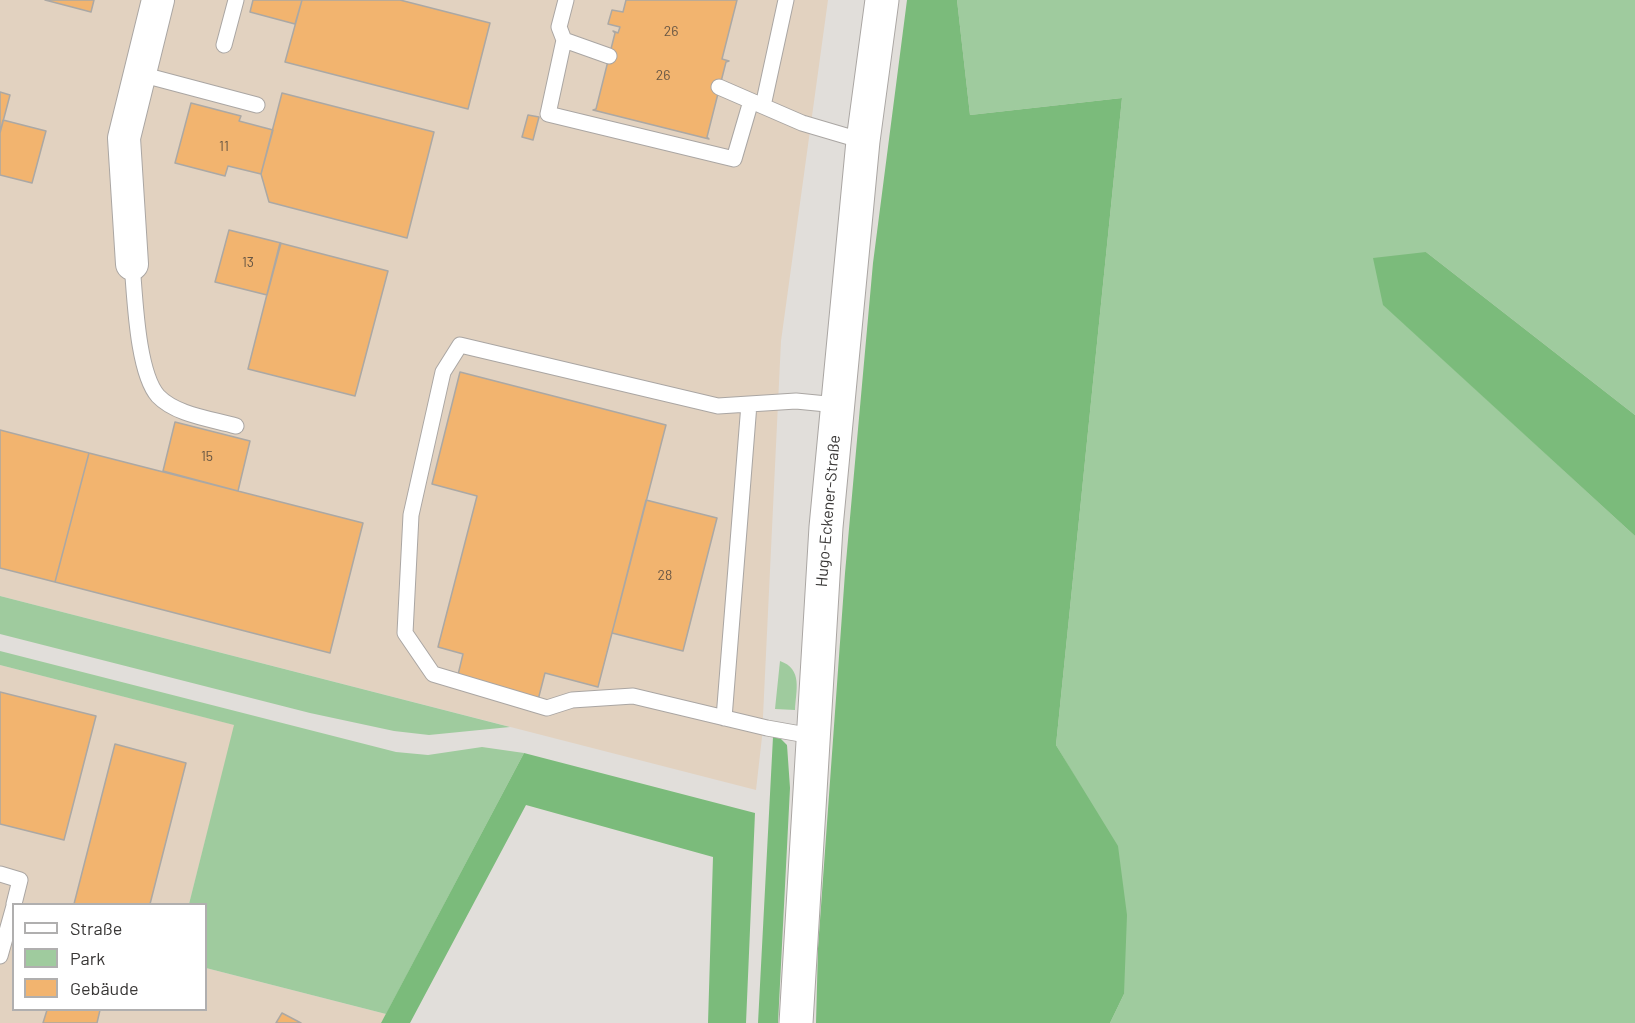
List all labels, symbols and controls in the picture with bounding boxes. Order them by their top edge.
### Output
house number: 26 [664,23,678,39]
house number: 26 [656,67,670,83]
house number: 11 [219,138,229,154]
house number: 13 [242,254,254,270]
street label: Hugo-Eckener-Straße [812,434,844,588]
house number: 15 [201,448,213,464]
house number: 28 [658,567,672,583]
legend [12,903,207,1011]
text: Straße [70,917,122,939]
text: Park [70,947,105,969]
text: Gebäude [70,977,139,999]

